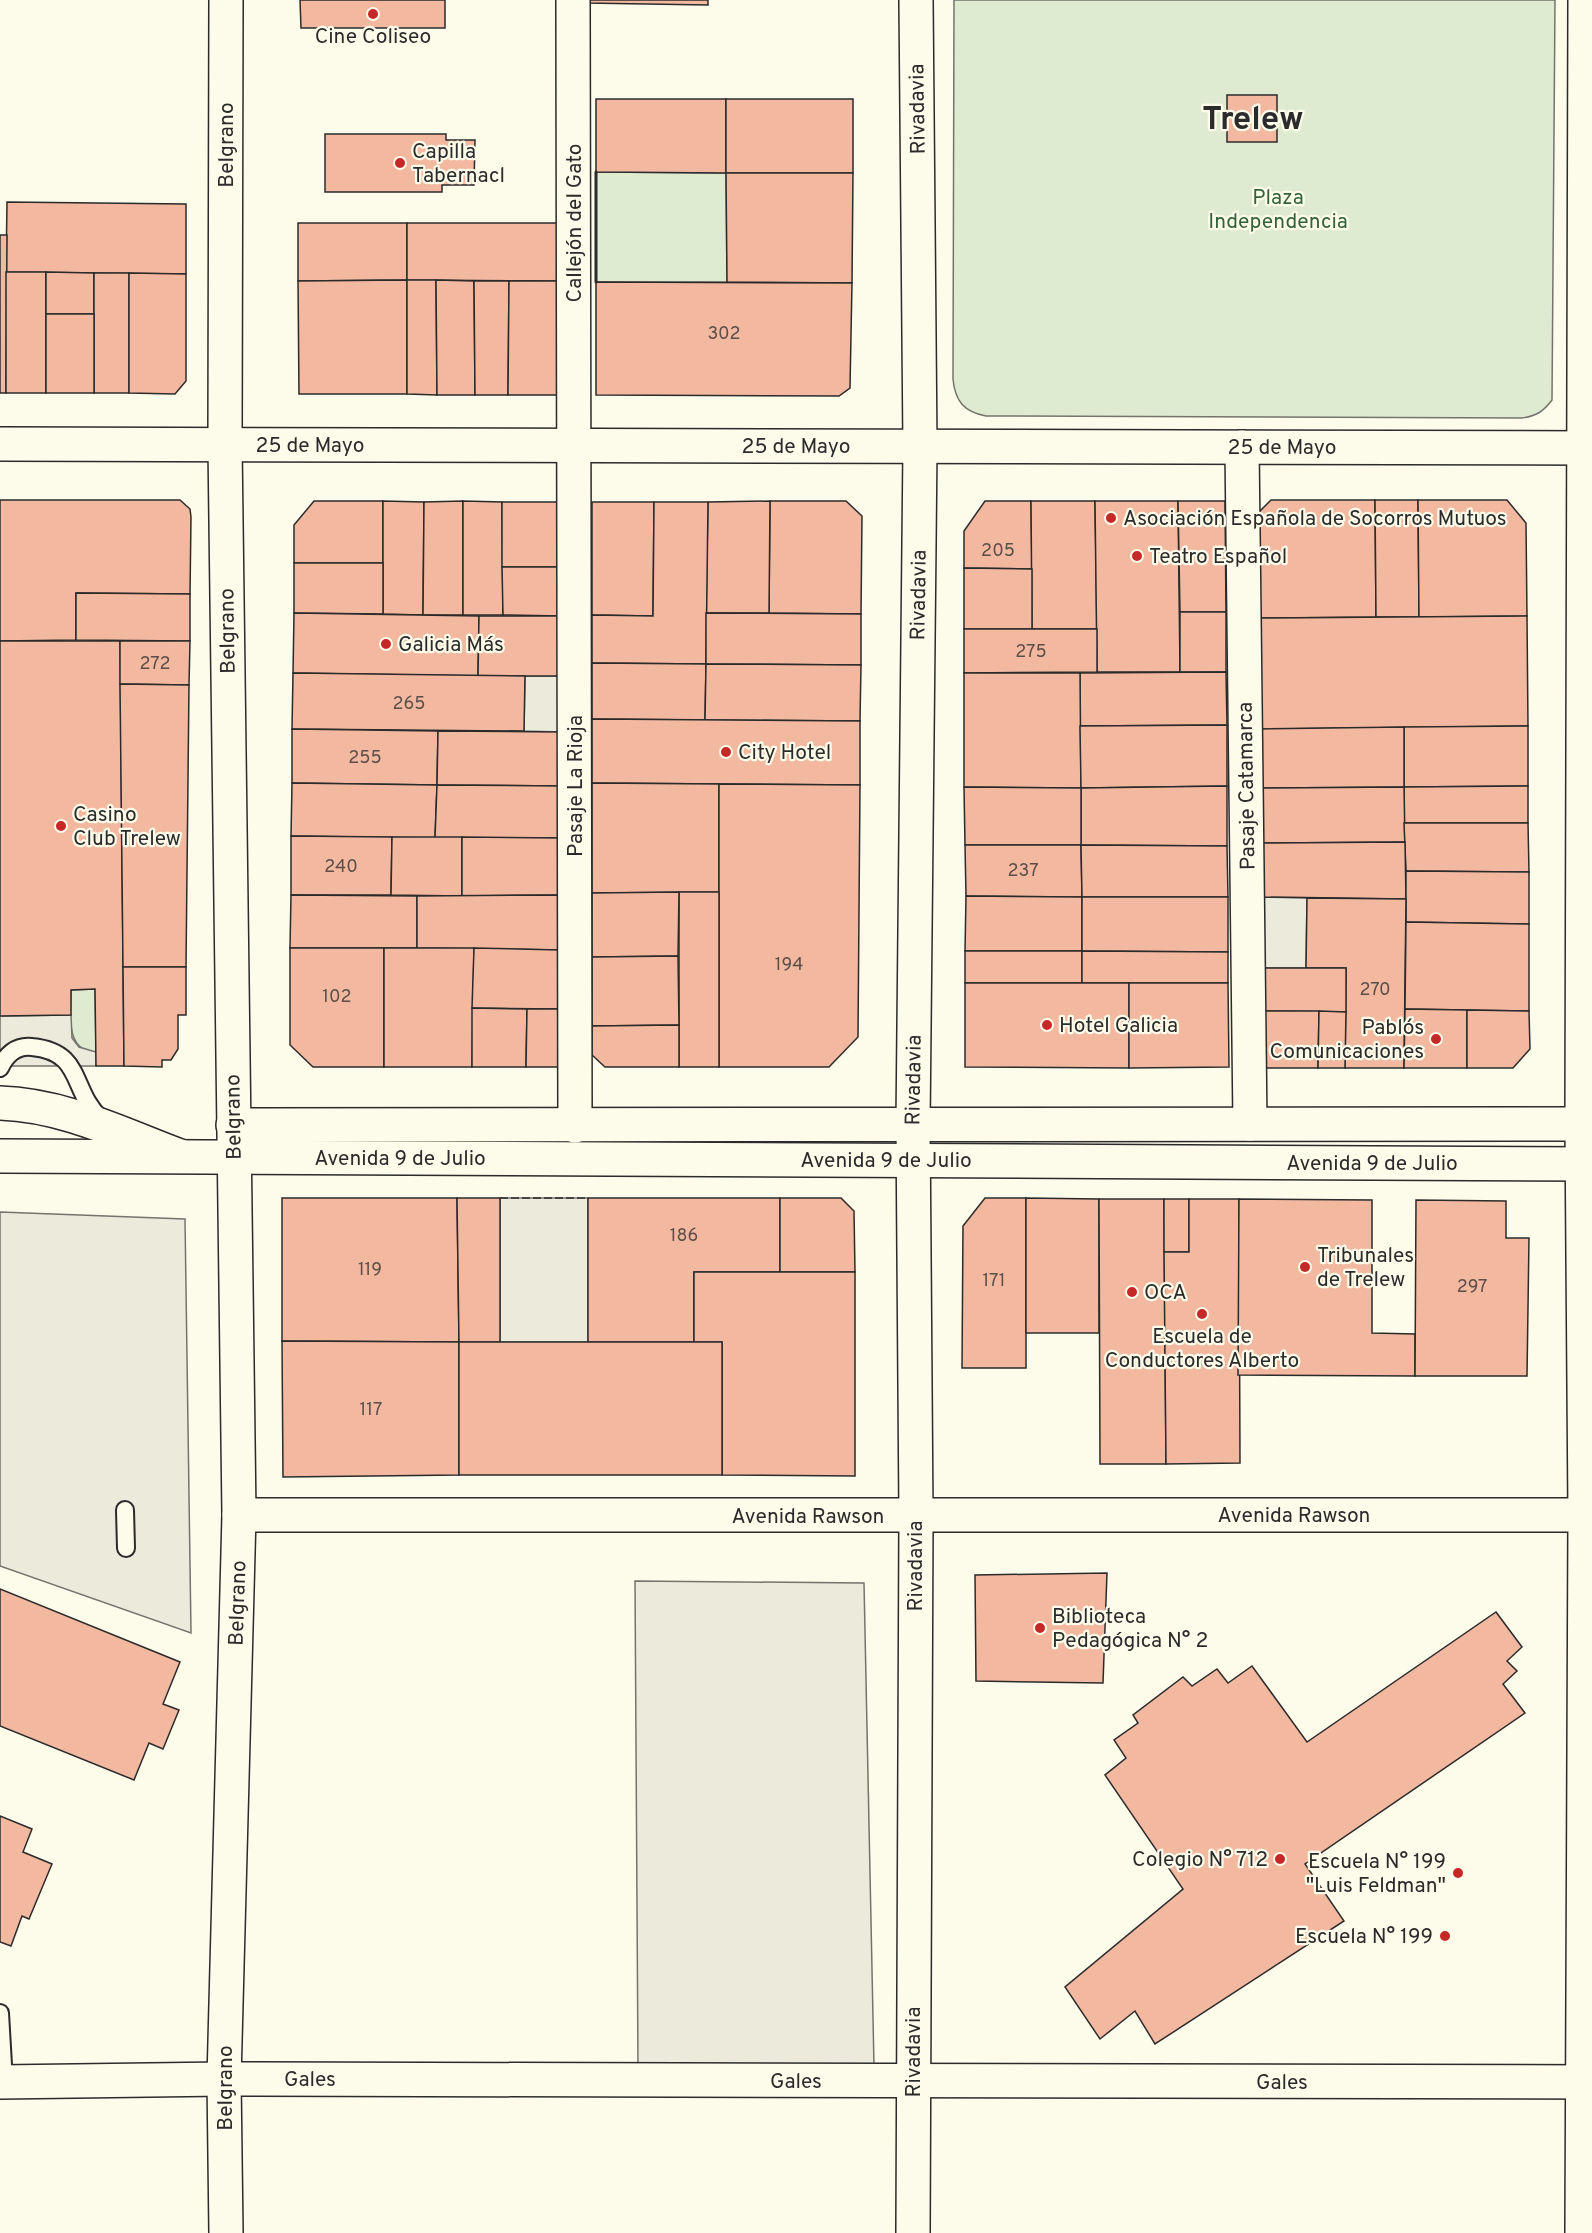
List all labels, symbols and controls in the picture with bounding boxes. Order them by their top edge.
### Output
marker: Cine Coliseo [366,7,380,21]
place label: Cine Coliseo [315,24,431,51]
street label: Rivadavia [904,63,933,155]
district label: Trelew [1202,100,1304,142]
street label: Belgrano [214,102,241,188]
place label: Capilla Tabernacl [412,139,505,190]
street label: Callejón del Gato [562,144,589,302]
marker: Capilla Tabernacl [393,156,407,170]
park label: Plaza Independencia [1208,185,1348,236]
house number: 302 [707,323,741,346]
street label: 25 de Mayo [256,433,364,460]
street label: 25 de Mayo [742,434,850,461]
street label: 25 de Mayo [1228,435,1336,462]
place label: Asociación Española de Socorros Mutuos [1123,506,1507,533]
marker: Asociación Española de Socorros Mutuos [1104,511,1118,525]
house number: 205 [981,540,1015,563]
place label: Teatro Español [1149,544,1287,571]
street label: Rivadavia [905,549,934,641]
marker: Teatro Español [1130,549,1144,563]
street label: Belgrano [214,588,243,674]
place label: Galicia Más [398,632,504,659]
marker: Galicia Más [379,637,393,651]
house number: 275 [1015,641,1047,664]
house number: 272 [140,653,170,676]
house number: 265 [393,693,425,716]
street label: Pasaje Catamarca [1233,702,1262,870]
street label: Pasaje La Rioja [563,715,590,857]
place label: City Hotel [738,740,831,767]
marker: City Hotel [719,745,733,759]
house number: 255 [348,747,382,770]
place label: Casino Club Trelew [73,802,181,853]
marker: Casino Club Trelew [54,819,68,833]
house number: 240 [324,856,358,879]
house number: 237 [1007,860,1039,883]
house number: 194 [775,954,803,977]
house number: 270 [1359,979,1391,1002]
house number: 102 [322,986,352,1009]
place label: Hotel Galicia [1059,1013,1178,1040]
place label: Pablo´s Comunicaciones [1270,1015,1424,1066]
marker: Hotel Galicia [1040,1018,1054,1032]
marker: Pablo´s Comunicaciones [1429,1032,1443,1046]
street label: Rivadavia [900,1034,929,1126]
street label: Belgrano [220,1074,249,1160]
street label: Avenida 9 de Julio [314,1146,486,1173]
street label: Avenida 9 de Julio [800,1148,972,1175]
street label: Avenida 9 de Julio [1286,1151,1458,1178]
house number: 186 [670,1225,698,1248]
place label: Tribunales de Trelew [1317,1243,1414,1294]
house number: 119 [358,1259,382,1282]
marker: Tribunales de Trelew [1298,1260,1312,1274]
house number: 171 [982,1270,1006,1293]
house number: 297 [1457,1276,1487,1299]
place label: OCA [1144,1280,1187,1307]
marker: OCA [1125,1285,1139,1299]
marker: Escuela de Conductores Alberto [1195,1307,1209,1321]
place label: Escuela de Conductores Alberto [1105,1324,1299,1375]
house number: 117 [360,1399,382,1422]
street label: Avenida Rawson [1218,1503,1370,1530]
street label: Avenida Rawson [732,1504,884,1531]
street label: Rivadavia [903,1521,930,1611]
street label: Belgrano [224,1560,253,1646]
place label: Biblioteca Pedagógica N° 2 [1052,1604,1208,1655]
marker: Biblioteca Pedagógica N° 2 [1033,1621,1047,1635]
place label: Colegio N° 712 [1132,1847,1268,1874]
place label: Escuela N° 199 "Luis Feldman" [1306,1849,1446,1900]
marker: Colegio N° 712 [1273,1852,1287,1866]
marker: Escuela N° 199 "Luis Feldman" [1451,1866,1465,1880]
place label: Escuela N° 199 [1295,1924,1433,1951]
marker: Escuela N° 199 [1438,1929,1452,1943]
street label: Rivadavia [901,2007,928,2097]
street label: Belgrano [213,2045,240,2131]
street label: Gales [284,2067,336,2094]
street label: Gales [770,2069,822,2096]
street label: Gales [1256,2070,1308,2097]

